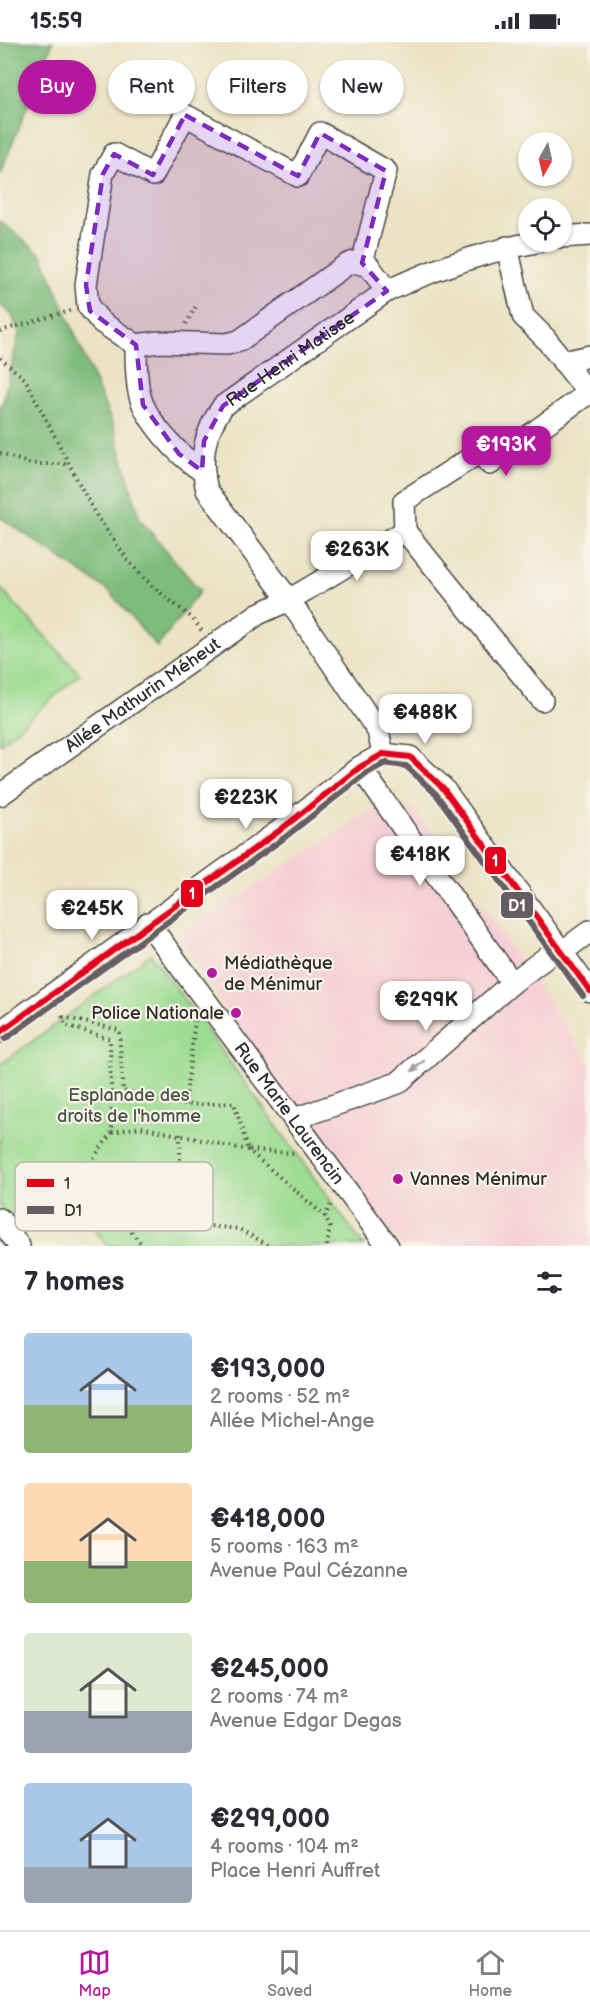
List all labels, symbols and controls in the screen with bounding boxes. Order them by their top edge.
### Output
text: 15:59 [30,8,83,35]
chip: Buy [18,60,96,114]
chip: Rent [108,60,195,114]
chip: Filters [207,60,308,114]
chip: New [320,60,404,114]
north arrow [518,132,572,186]
map controls [518,132,572,252]
button: locate [518,198,572,252]
street label: Rue Henri Matisse [222,306,359,411]
pin: €193K [464,426,548,477]
text: €193K [476,433,536,457]
pin: €263K [315,531,399,582]
text: €263K [325,538,389,562]
street label: Allée Mathurin Méheut [61,633,225,757]
pin: €488K [383,694,467,745]
text: €488K [393,701,457,725]
pin: €223K [204,779,288,830]
text: €223K [214,786,278,810]
pin: €418K [378,836,462,887]
text: €418K [390,843,450,867]
line badge: 1 [484,846,507,875]
text: 1 [492,852,498,871]
line badge: 1 [180,879,204,908]
text: 1 [189,885,195,904]
pin: €245K [50,890,134,941]
line badge: D1 [500,891,534,919]
text: €245K [60,897,124,921]
text: D1 [508,897,526,916]
place label: Médiathèque de Ménimur [224,953,333,995]
marker: Médiathèque de Ménimur [205,966,219,980]
pin: €299K [384,981,468,1032]
text: €299K [394,988,458,1012]
place label: Police Nationale [91,1003,224,1024]
marker: Police Nationale [229,1006,243,1020]
street label: Rue Marie Laurencin [230,1038,349,1188]
one-way arrow [410,1059,425,1073]
park label: Esplanade des droits de l'homme [57,1085,201,1127]
legend [15,1162,213,1231]
place label: Vannes Ménimur [410,1169,547,1190]
marker: Vannes Ménimur [391,1172,405,1186]
text: 1 [64,1175,70,1194]
text: D1 [64,1202,82,1221]
icon: filters [533,1266,566,1299]
text: 7 homes [24,1267,124,1298]
text: €193,000 [210,1354,325,1385]
icon: home [72,1357,144,1429]
text: 2 rooms · 52 m² [210,1385,350,1409]
text: Allée Michel-Ange [210,1409,374,1433]
text: €418,000 [210,1504,325,1535]
icon: home [72,1507,144,1579]
text: 5 rooms · 163 m² [210,1535,359,1559]
text: Avenue Paul Cézanne [210,1559,408,1583]
text: €245,000 [210,1654,329,1685]
icon: home [72,1657,144,1729]
text: 2 rooms · 74 m² [210,1685,348,1709]
text: Avenue Edgar Degas [210,1709,402,1733]
text: €299,000 [210,1804,330,1835]
icon: home [72,1807,144,1879]
text: 4 rooms · 104 m² [210,1835,359,1859]
text: Place Henri Auffret [210,1859,380,1883]
tab: Map [78,1946,111,2001]
tab: Saved [267,1946,312,2001]
tab: Home [468,1946,512,2001]

